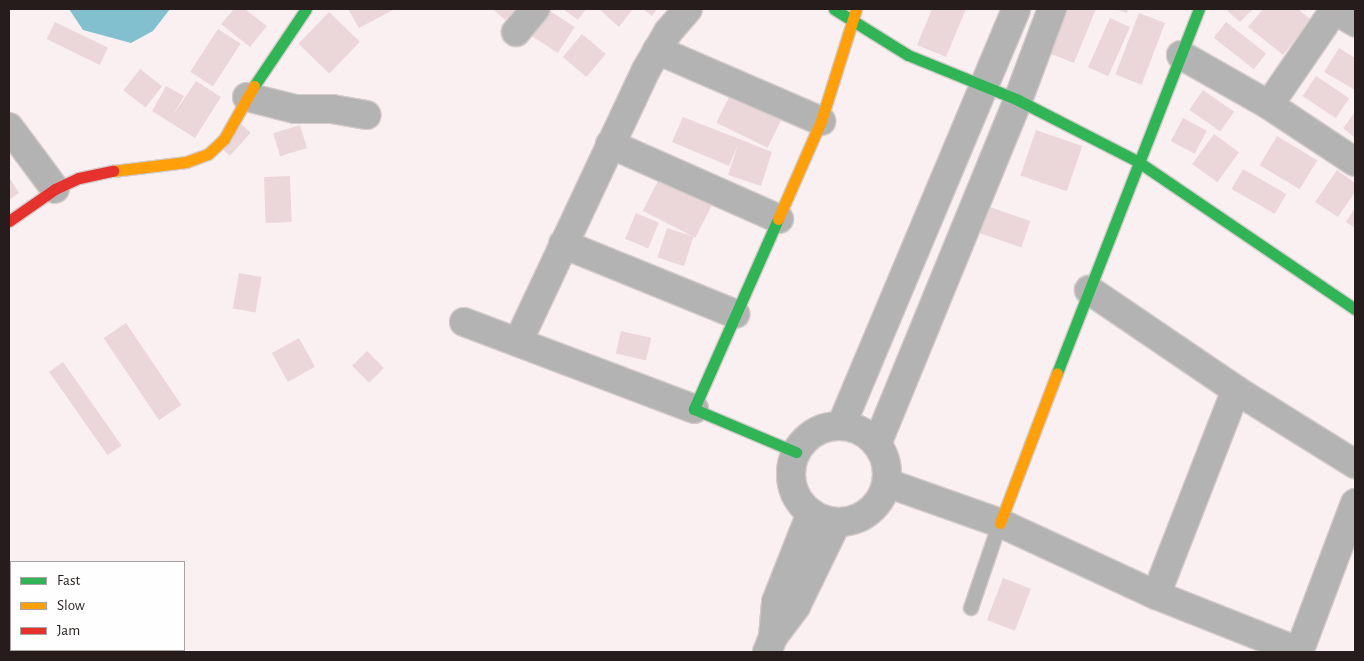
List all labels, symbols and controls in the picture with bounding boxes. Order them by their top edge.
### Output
legend [10,561,185,651]
text: Fast [57,573,80,588]
text: Slow [57,598,85,613]
text: Jam [57,623,80,638]

